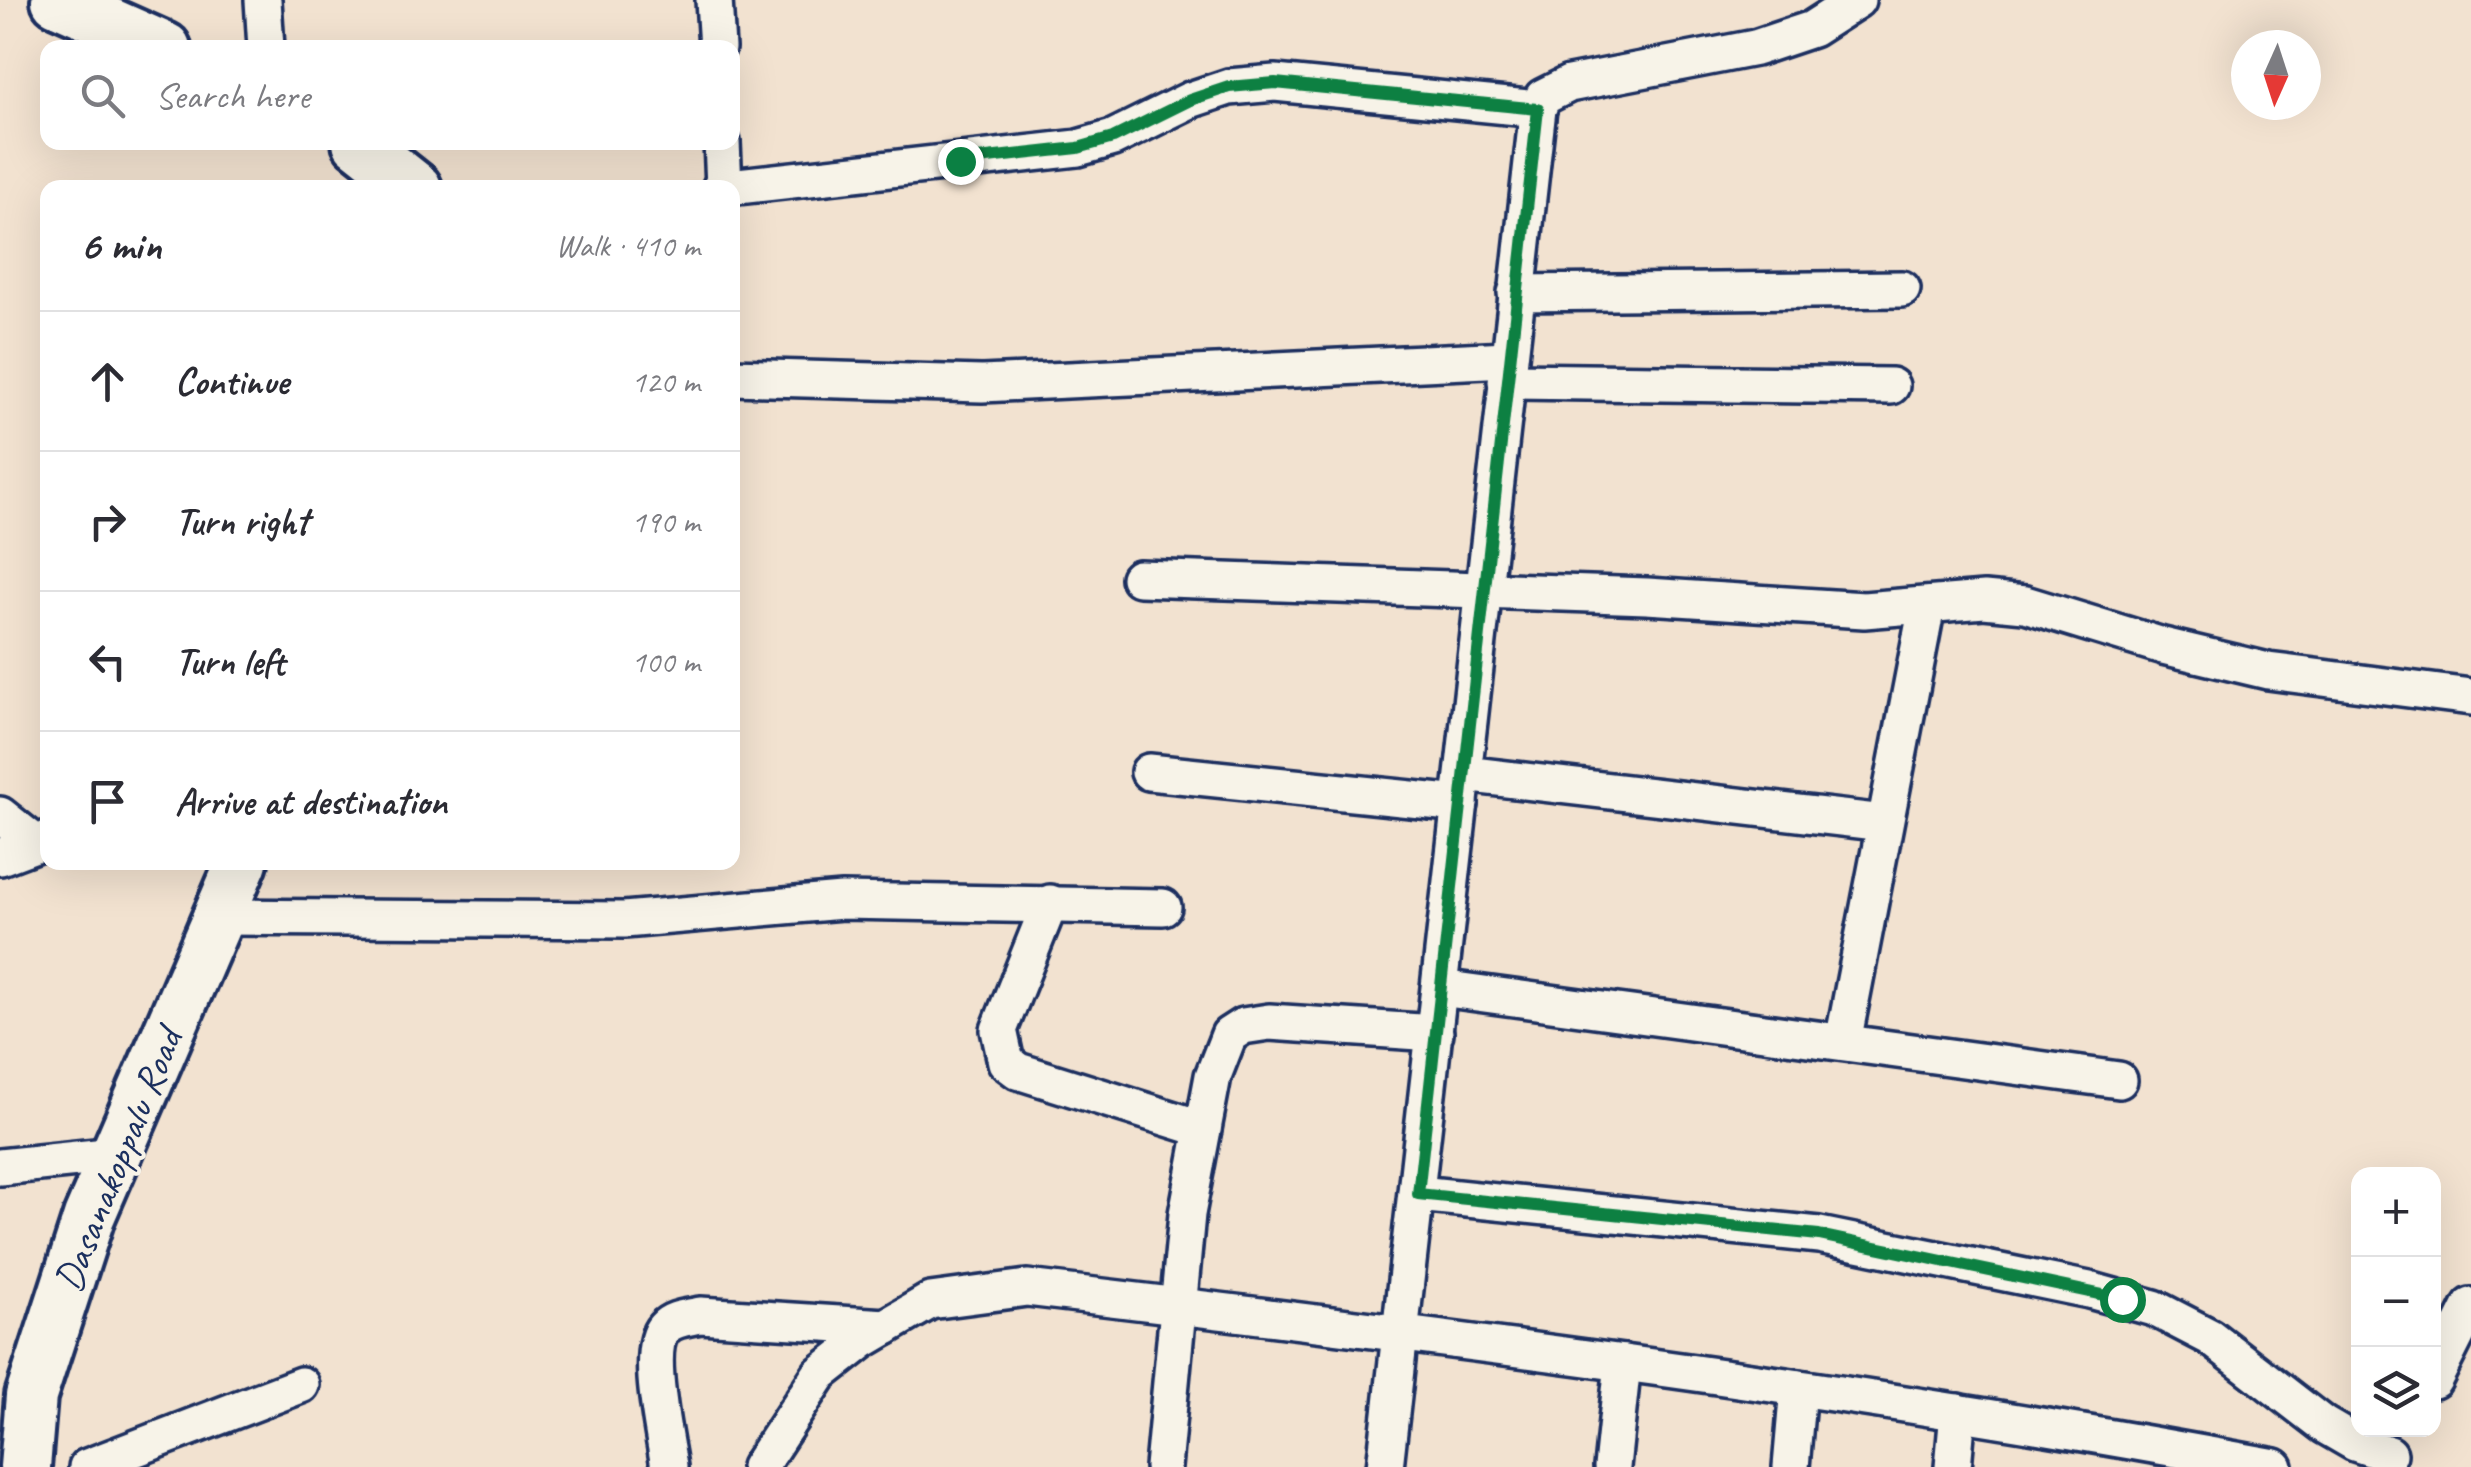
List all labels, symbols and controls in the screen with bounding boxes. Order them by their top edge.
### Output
north arrow [2231,30,2321,120]
search box [40,40,740,150]
icon: search [75,68,130,123]
text: Search here [155,72,310,119]
route end [938,139,984,185]
text: 6 min [80,219,161,272]
text: Walk · 410 m [556,225,700,266]
icon: ahead [80,354,135,409]
text: Continue [175,358,289,405]
text: 120 m [631,361,700,402]
icon: right [80,494,135,549]
text: Turn right [175,498,309,545]
text: 190 m [631,501,700,542]
icon: left [80,634,135,689]
text: Turn left [175,638,285,685]
text: 100 m [631,641,700,682]
icon: arrive [80,774,135,829]
text: Arrive at destination [175,778,447,825]
street label: Dasanakoppalu Road [43,1016,196,1298]
map controls [2351,1167,2441,1437]
button: + [2351,1167,2441,1257]
button: − [2351,1257,2441,1347]
route start [2100,1277,2146,1323]
button: layers [2351,1347,2441,1437]

